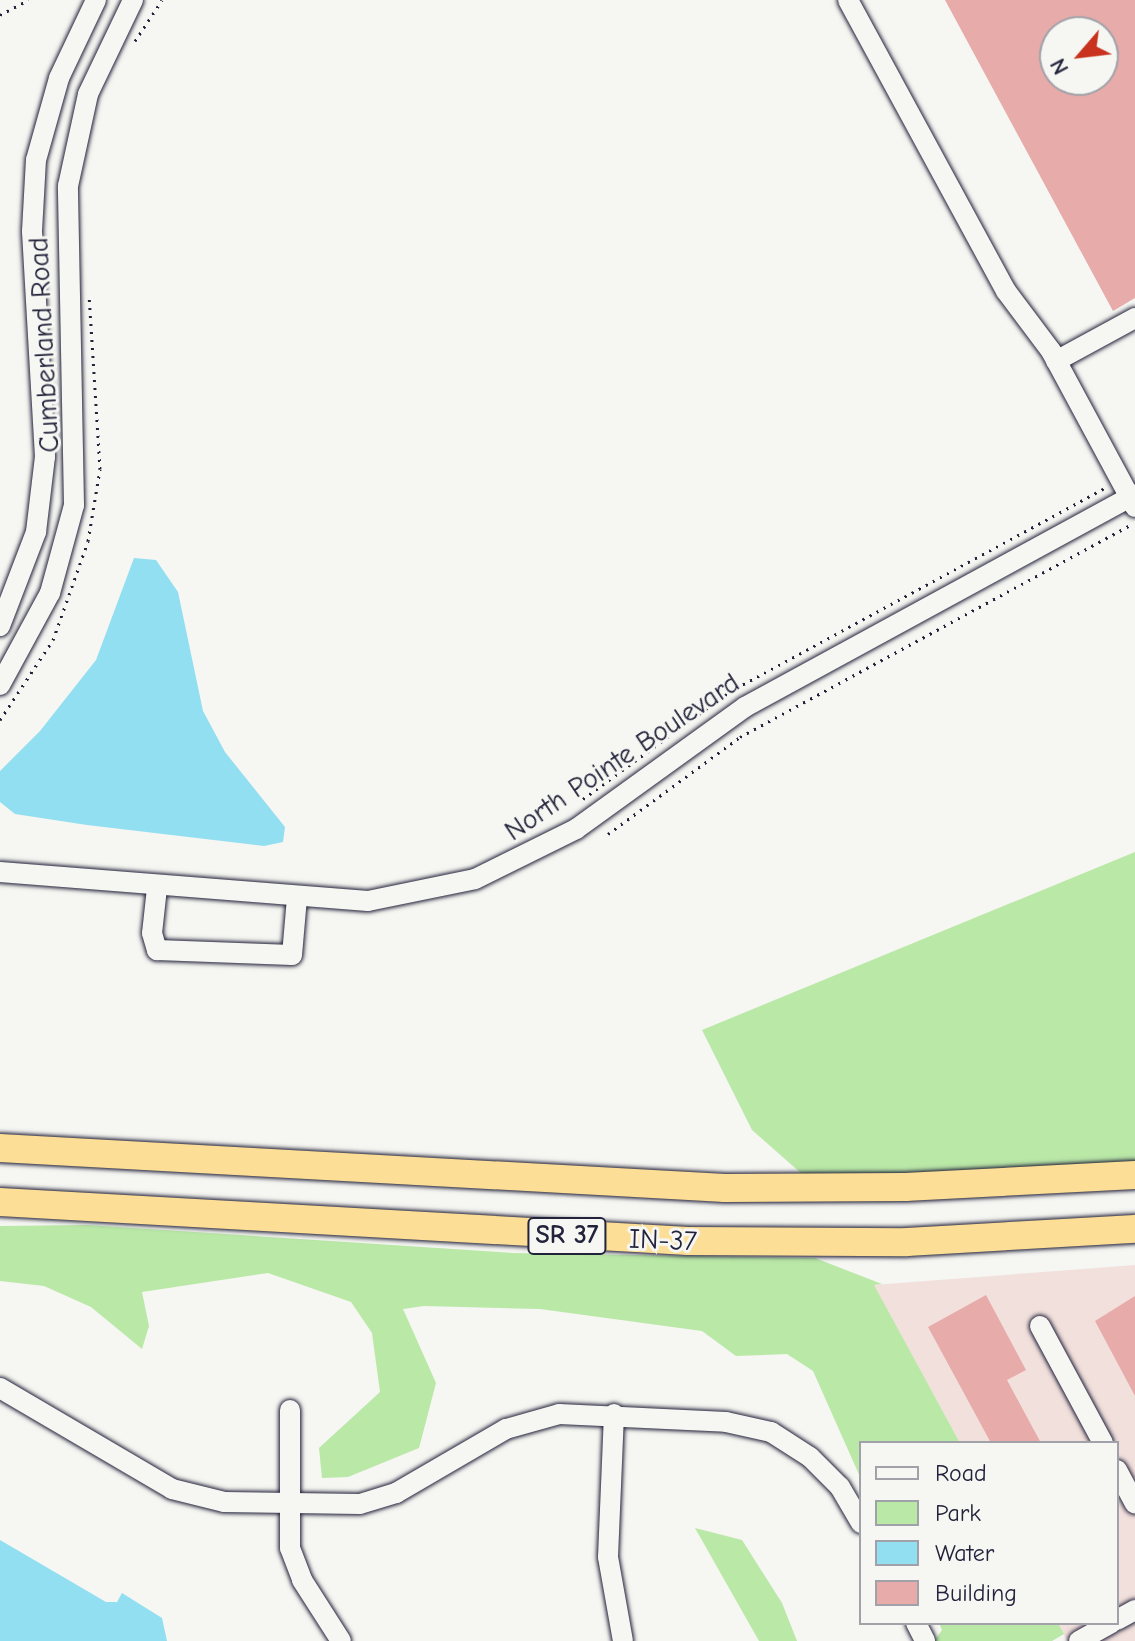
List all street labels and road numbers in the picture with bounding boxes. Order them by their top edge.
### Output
street label: Cumberland Road [22,237,66,453]
street label: North Pointe Boulevard [498,666,746,848]
road number: SR 37 [527,1214,607,1258]
street label: IN-37 [628,1222,698,1258]

